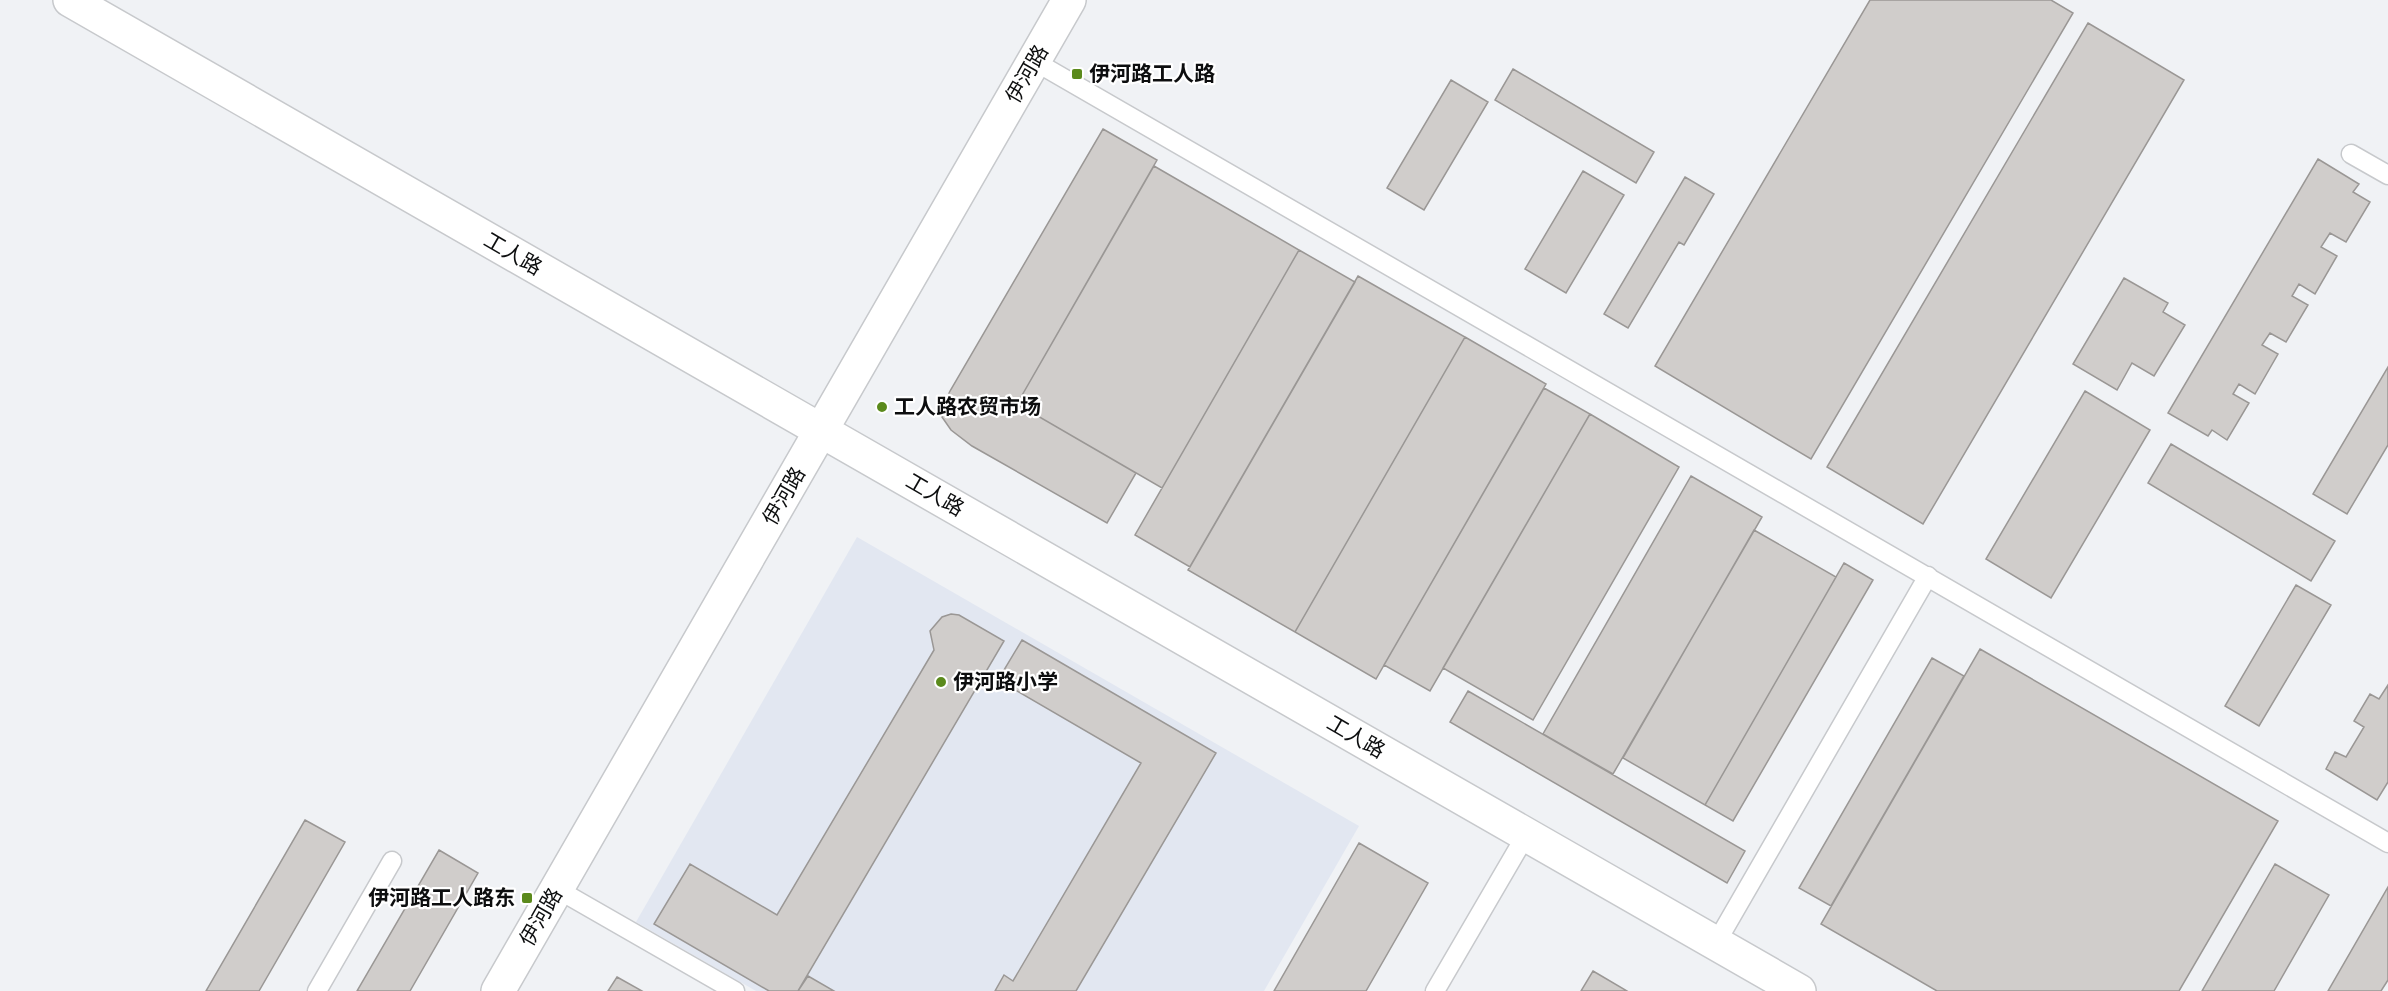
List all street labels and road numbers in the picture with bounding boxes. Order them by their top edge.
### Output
street label: 伊河路 [999,40,1054,108]
street label: 工人路 [479,226,547,281]
street label: 伊河路 [756,462,811,530]
street label: 工人路 [901,467,969,522]
street label: 工人路 [1322,709,1390,764]
street label: 伊河路 [513,883,568,951]

